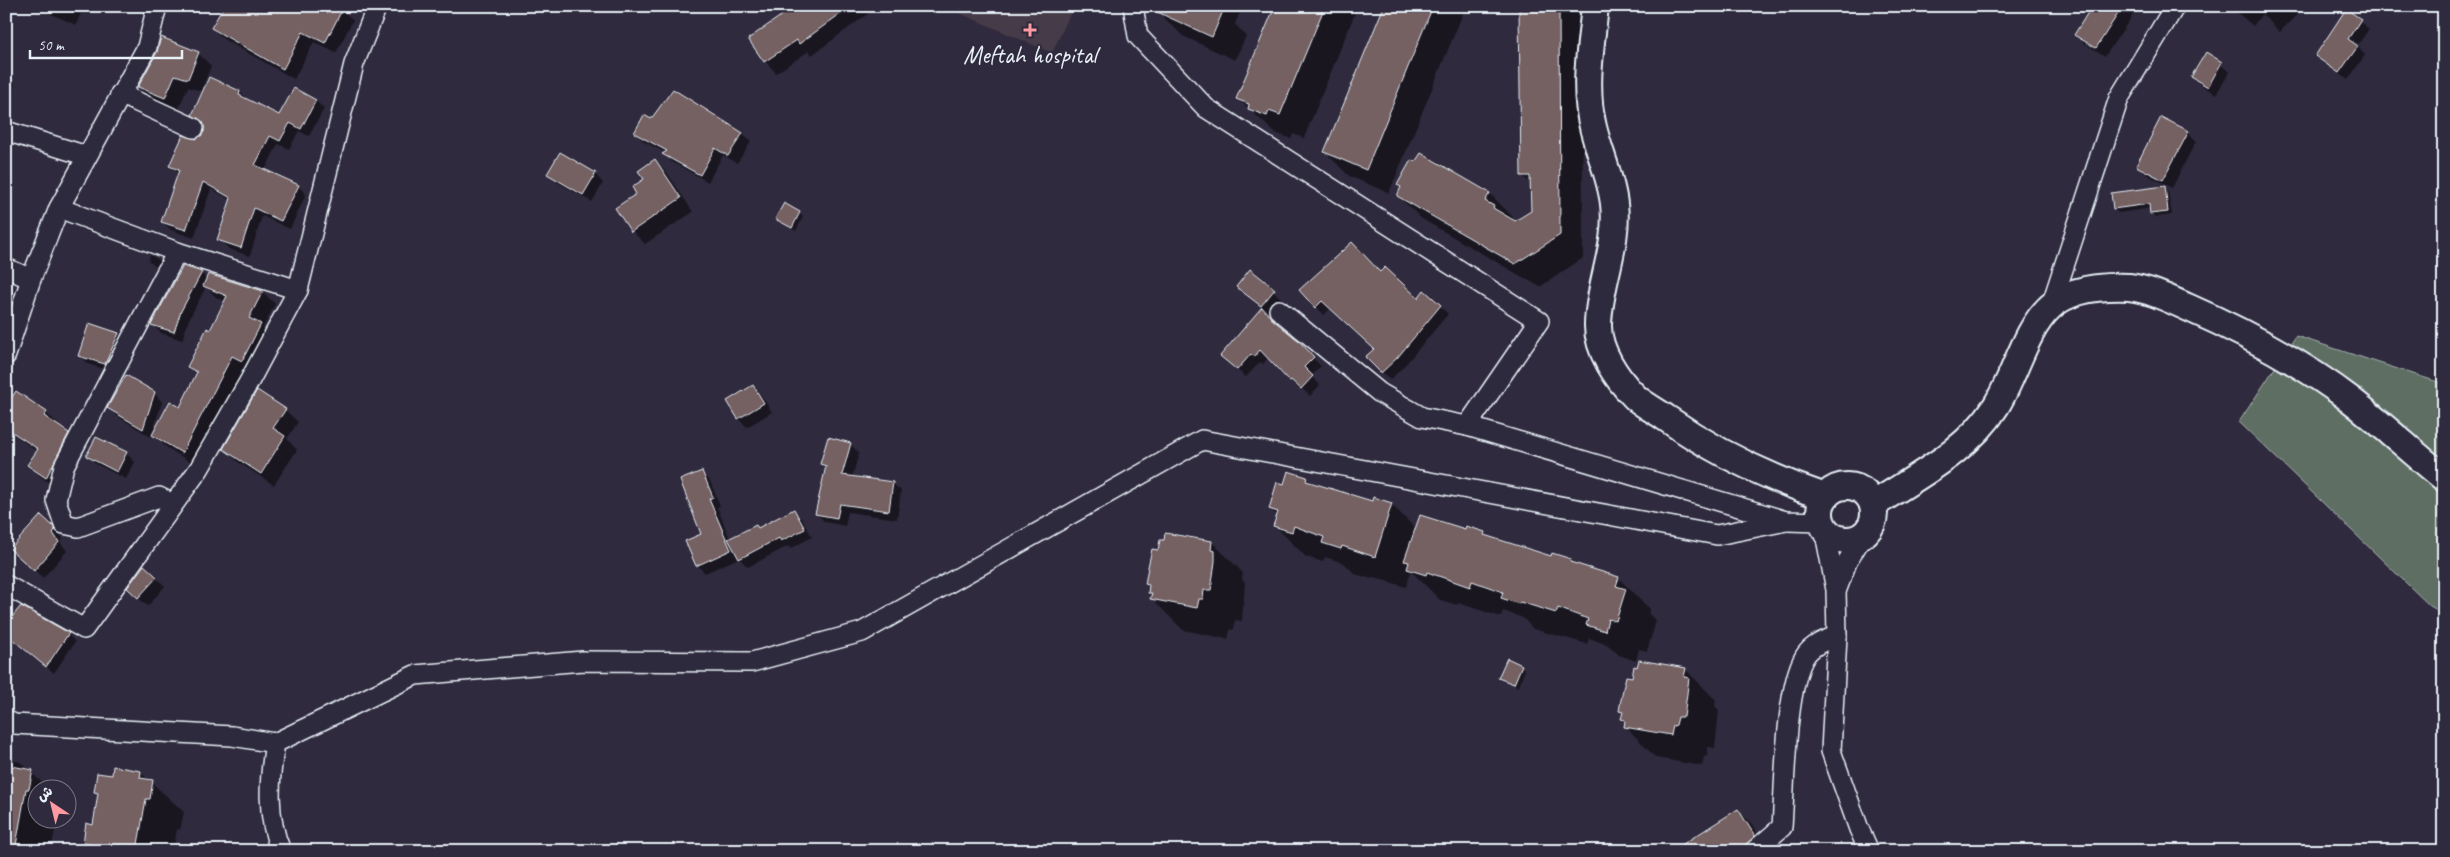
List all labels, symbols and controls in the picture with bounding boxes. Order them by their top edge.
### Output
marker: Meftah hospital [1023,23,1037,37]
scale bar [30,28,182,60]
text: 50 m [38,36,65,55]
place label: Meftah hospital [963,39,1102,71]
north arrow [28,780,78,830]
text: ش [34,782,56,805]

